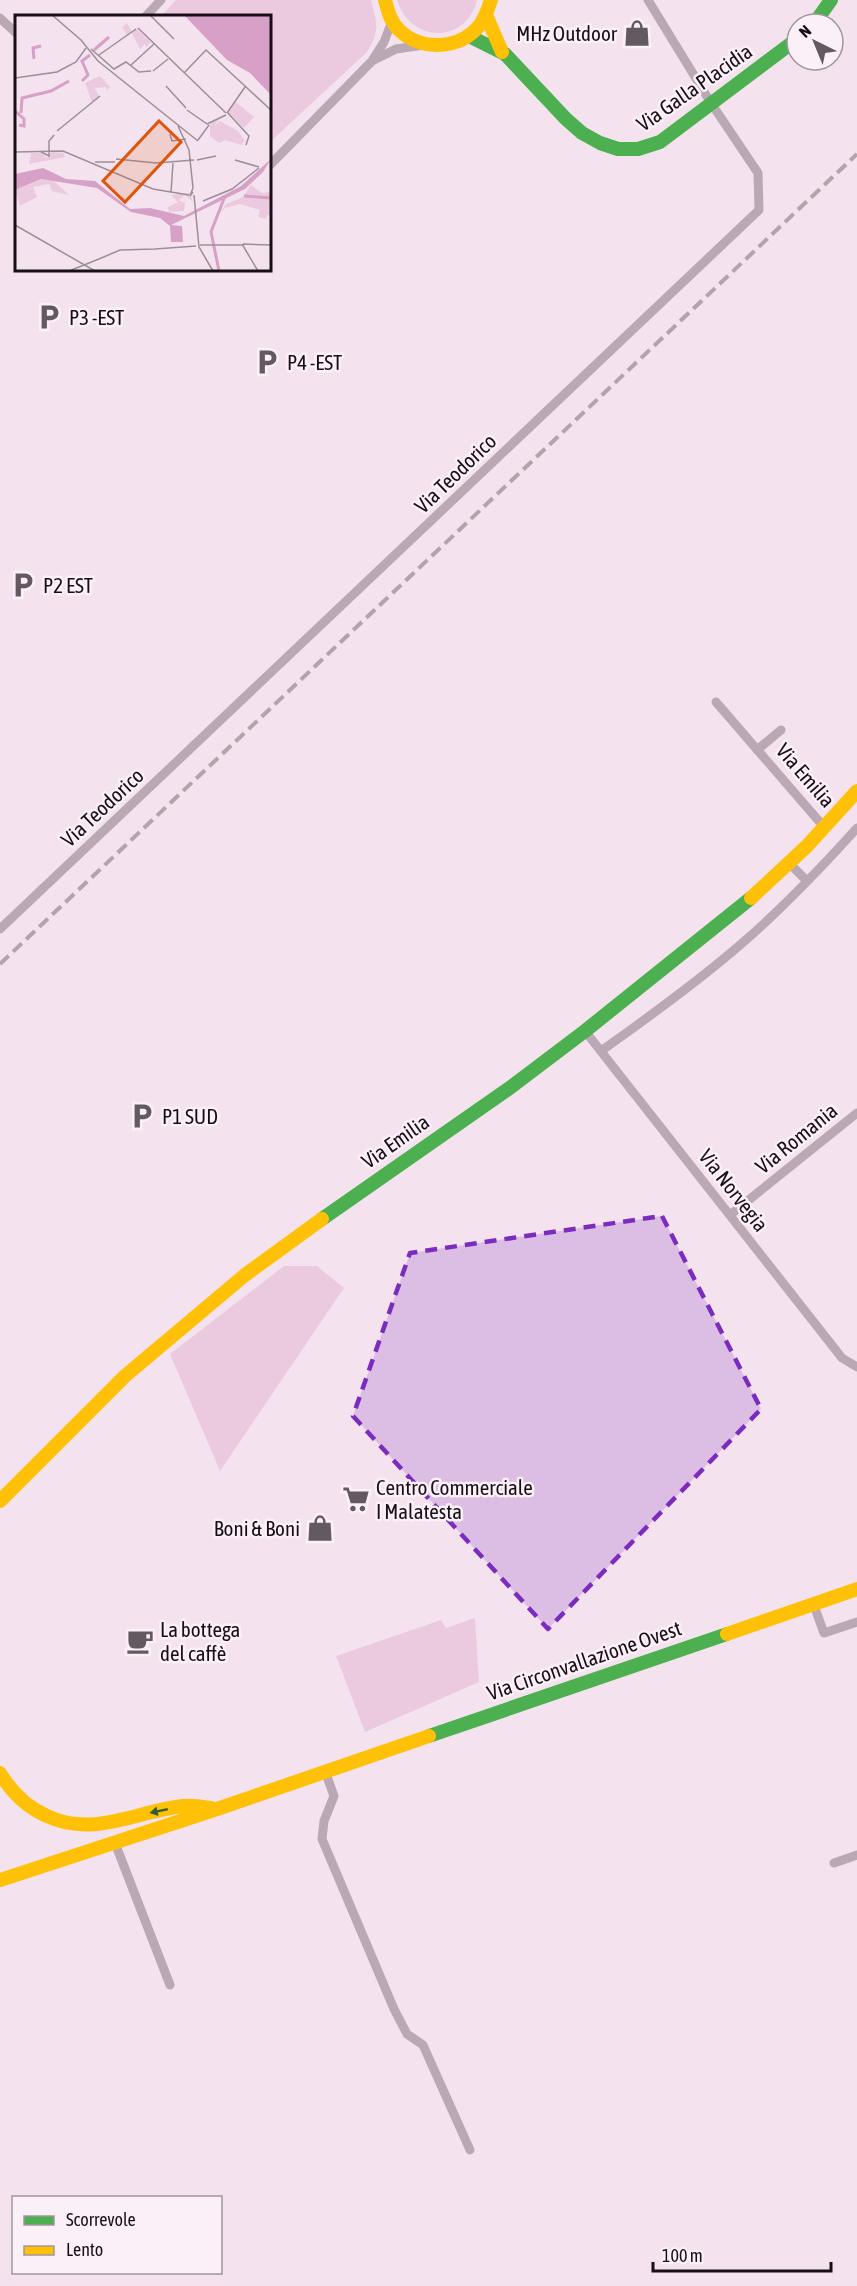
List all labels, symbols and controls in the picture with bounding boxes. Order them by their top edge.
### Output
north arrow [785,12,845,72]
inset map [15,15,272,272]
shop icon: MHz Outdoor [622,18,652,48]
place label: MHz Outdoor [516,21,618,45]
text: N [795,21,814,41]
street label: Via Galla Placidia [632,38,756,136]
parking icon: P3 -EST [34,302,64,332]
place label: P3 -EST [69,305,124,329]
parking icon: P4 -EST [252,347,282,377]
place label: P4 -EST [287,350,342,374]
street label: Via Teodorico [409,428,501,518]
parking icon: P2 EST [8,570,38,600]
place label: P2 EST [43,573,93,597]
street label: Via Emilia [772,738,840,812]
street label: Via Teodorico [56,763,148,851]
street label: Via Romania [750,1098,842,1178]
parking icon: P1 SUD [127,1101,157,1131]
place label: P1 SUD [162,1104,218,1128]
street label: Via Emilia [357,1109,433,1173]
street label: Via Norvegia [694,1144,774,1236]
place label: Centro Commerciale I Malatesta [376,1475,533,1523]
supermarket icon: Centro Commerciale I Malatesta [341,1484,371,1514]
shop icon: Boni & Boni [305,1513,335,1543]
place label: Boni & Boni [214,1516,300,1540]
street label: Via Circonvallazione Ovest [484,1615,684,1705]
place label: La bottega del caffè [160,1617,240,1665]
cafe icon: La bottega del caffè [125,1626,155,1656]
one-way arrow [149,1807,168,1816]
legend [12,2196,222,2274]
text: Scorrevole [66,2209,136,2230]
scale bar [653,2235,832,2273]
text: Lento [66,2239,103,2260]
text: 100 m [662,2245,703,2266]

